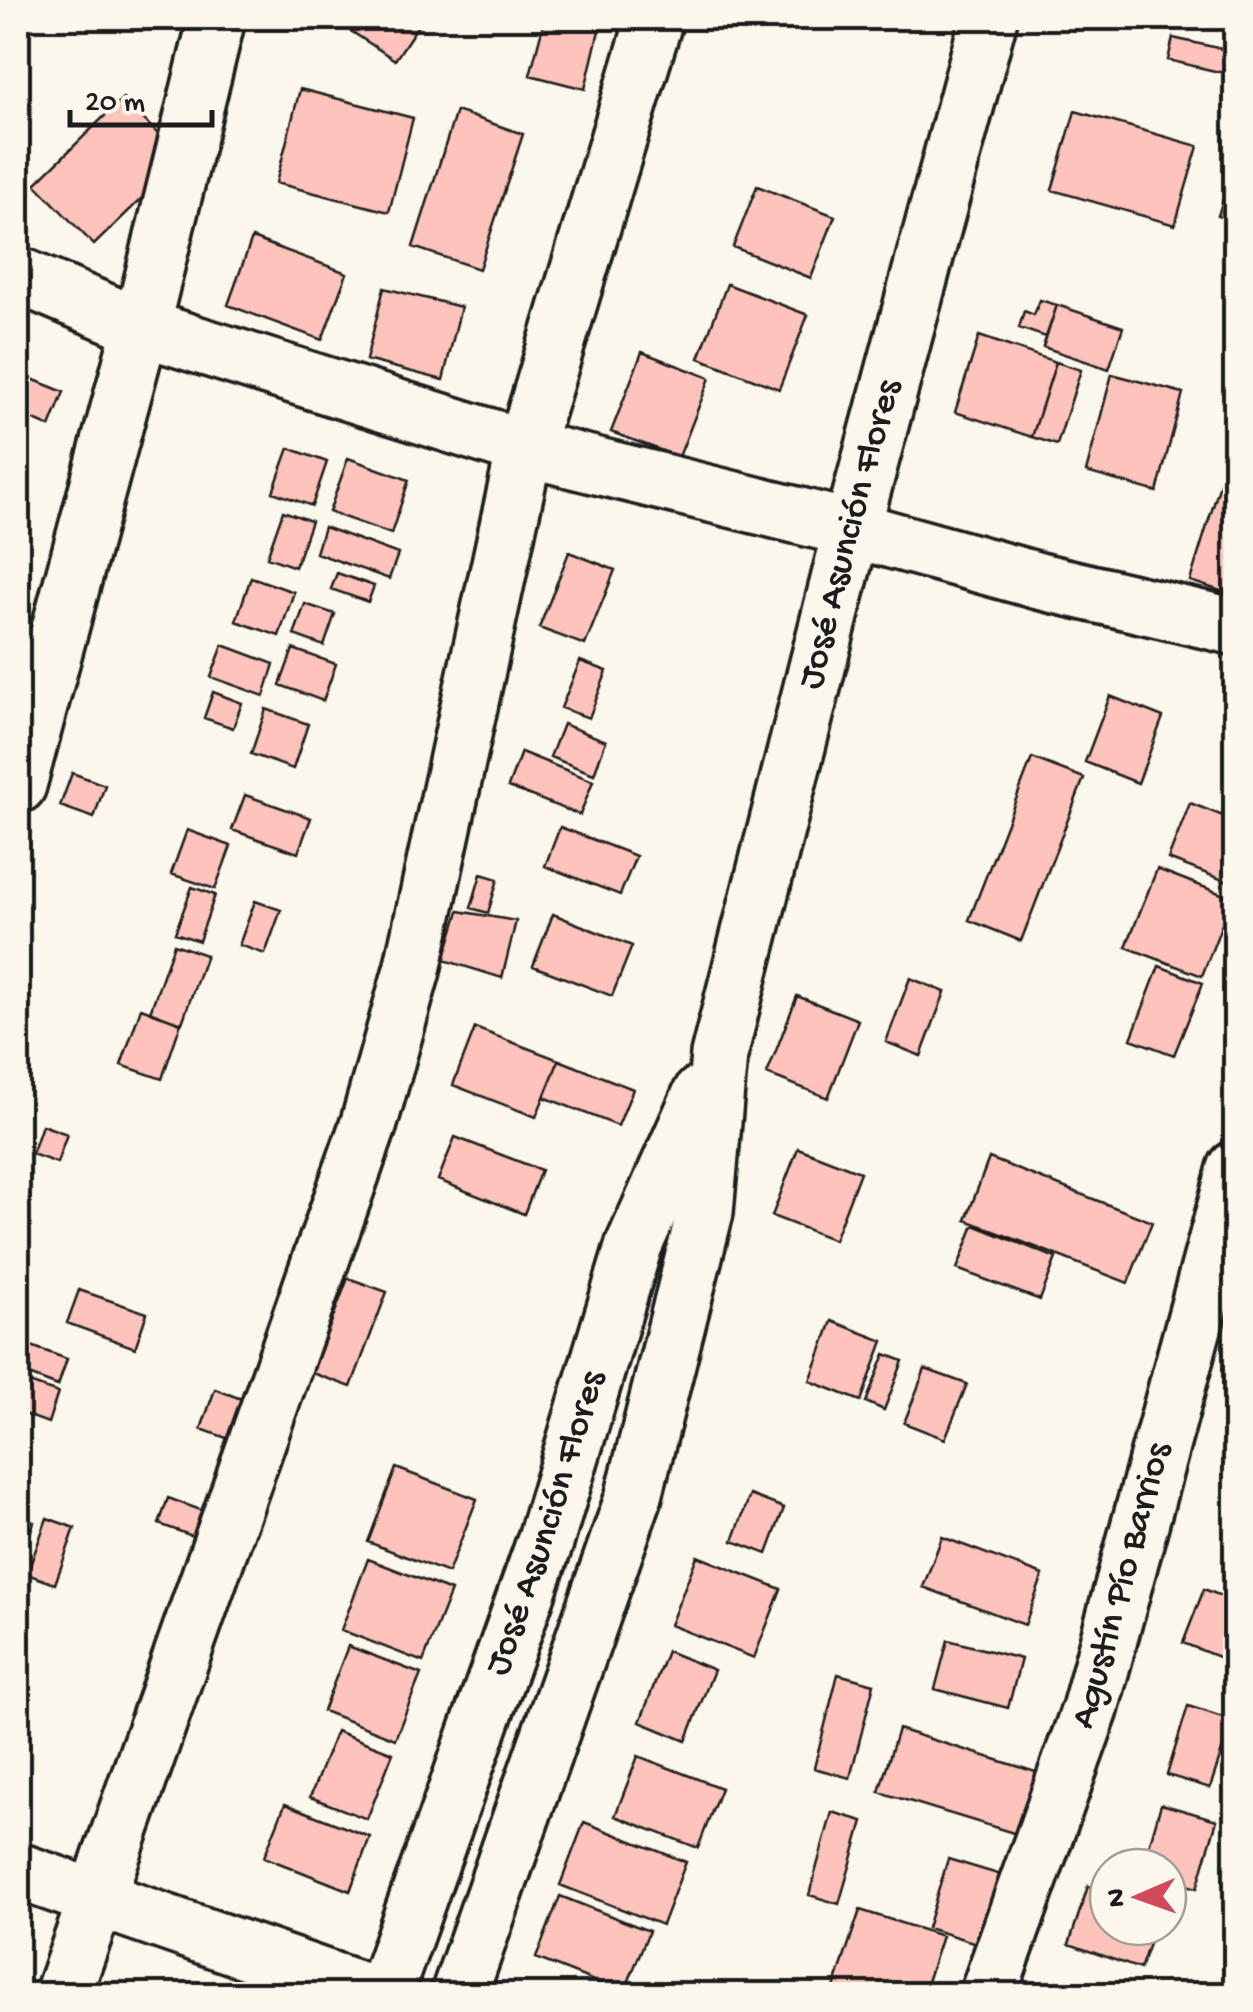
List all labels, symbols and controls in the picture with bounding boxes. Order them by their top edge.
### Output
scale bar [70,65,212,127]
text: 20 m [85,87,145,122]
street label: José Asunción Flores [790,375,913,694]
street label: José Asunción Flores [477,1365,617,1682]
street label: Agustín Pío Barrios [1063,1437,1183,1735]
north arrow [1088,1847,1188,1947]
text: N [1101,1888,1134,1907]

